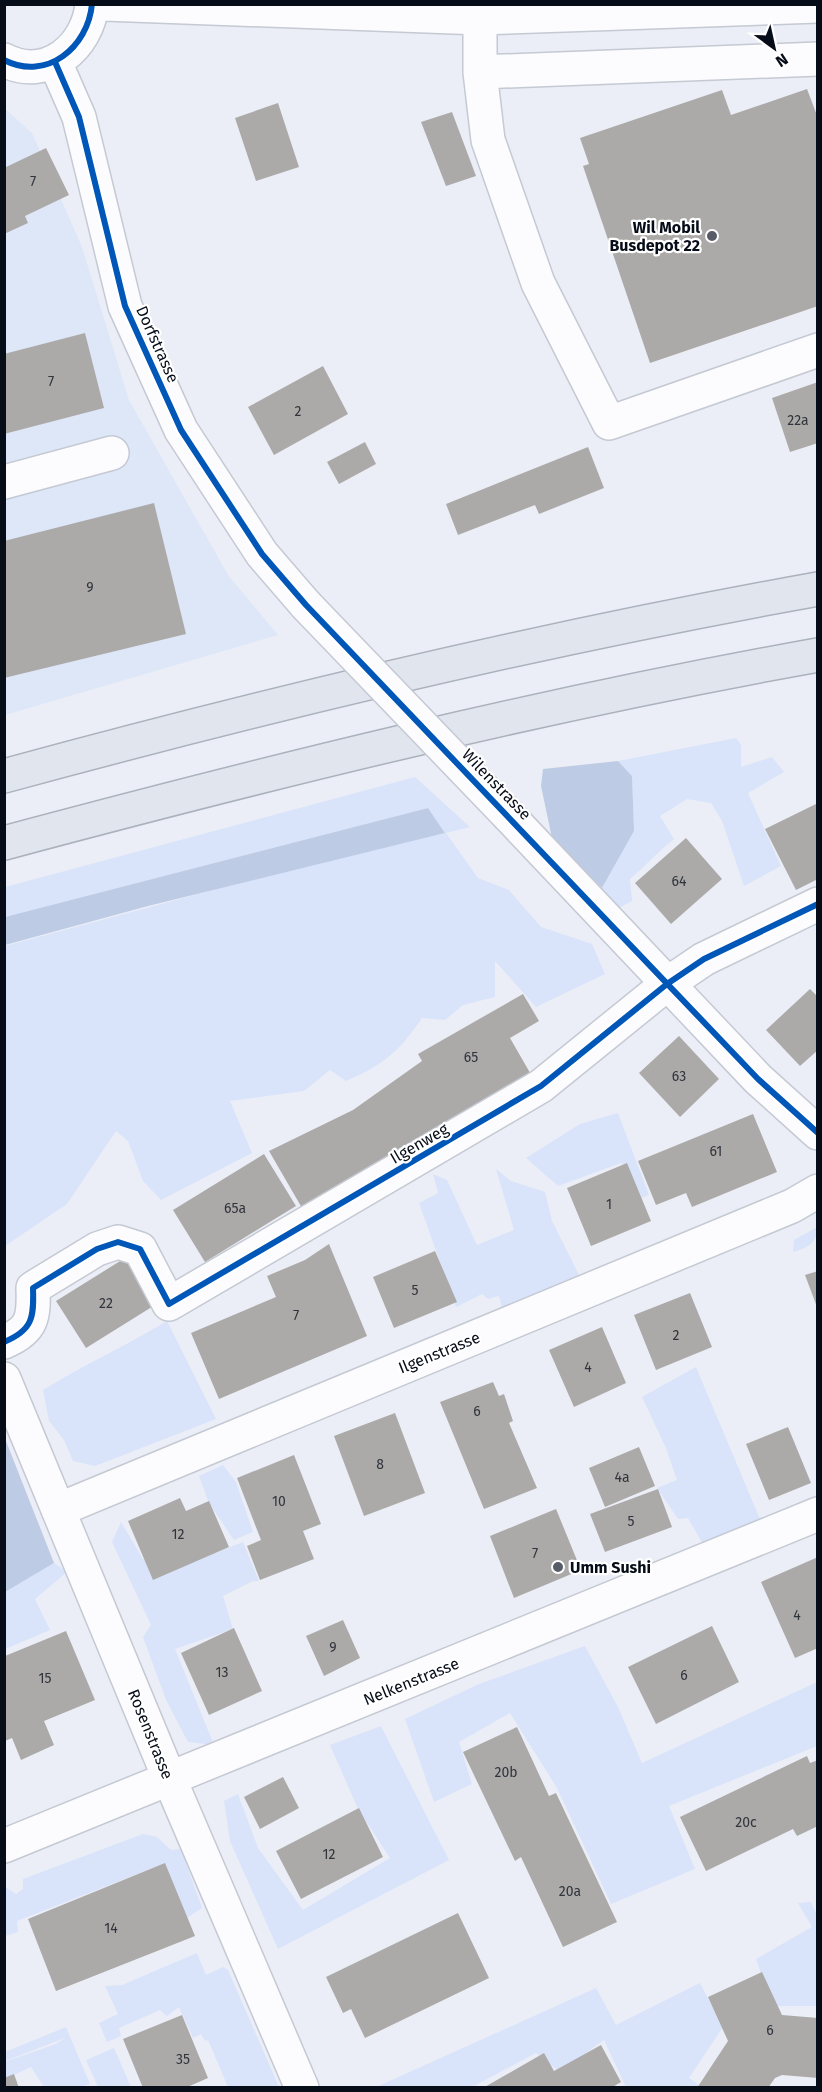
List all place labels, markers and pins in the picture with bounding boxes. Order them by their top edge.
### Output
place label: Wil Mobil Busdepot 22 [609,218,700,255]
marker: Wil Mobil Busdepot 22 [705,229,719,243]
place label: Umm Sushi [570,1558,651,1577]
marker: Umm Sushi [551,1560,565,1574]

